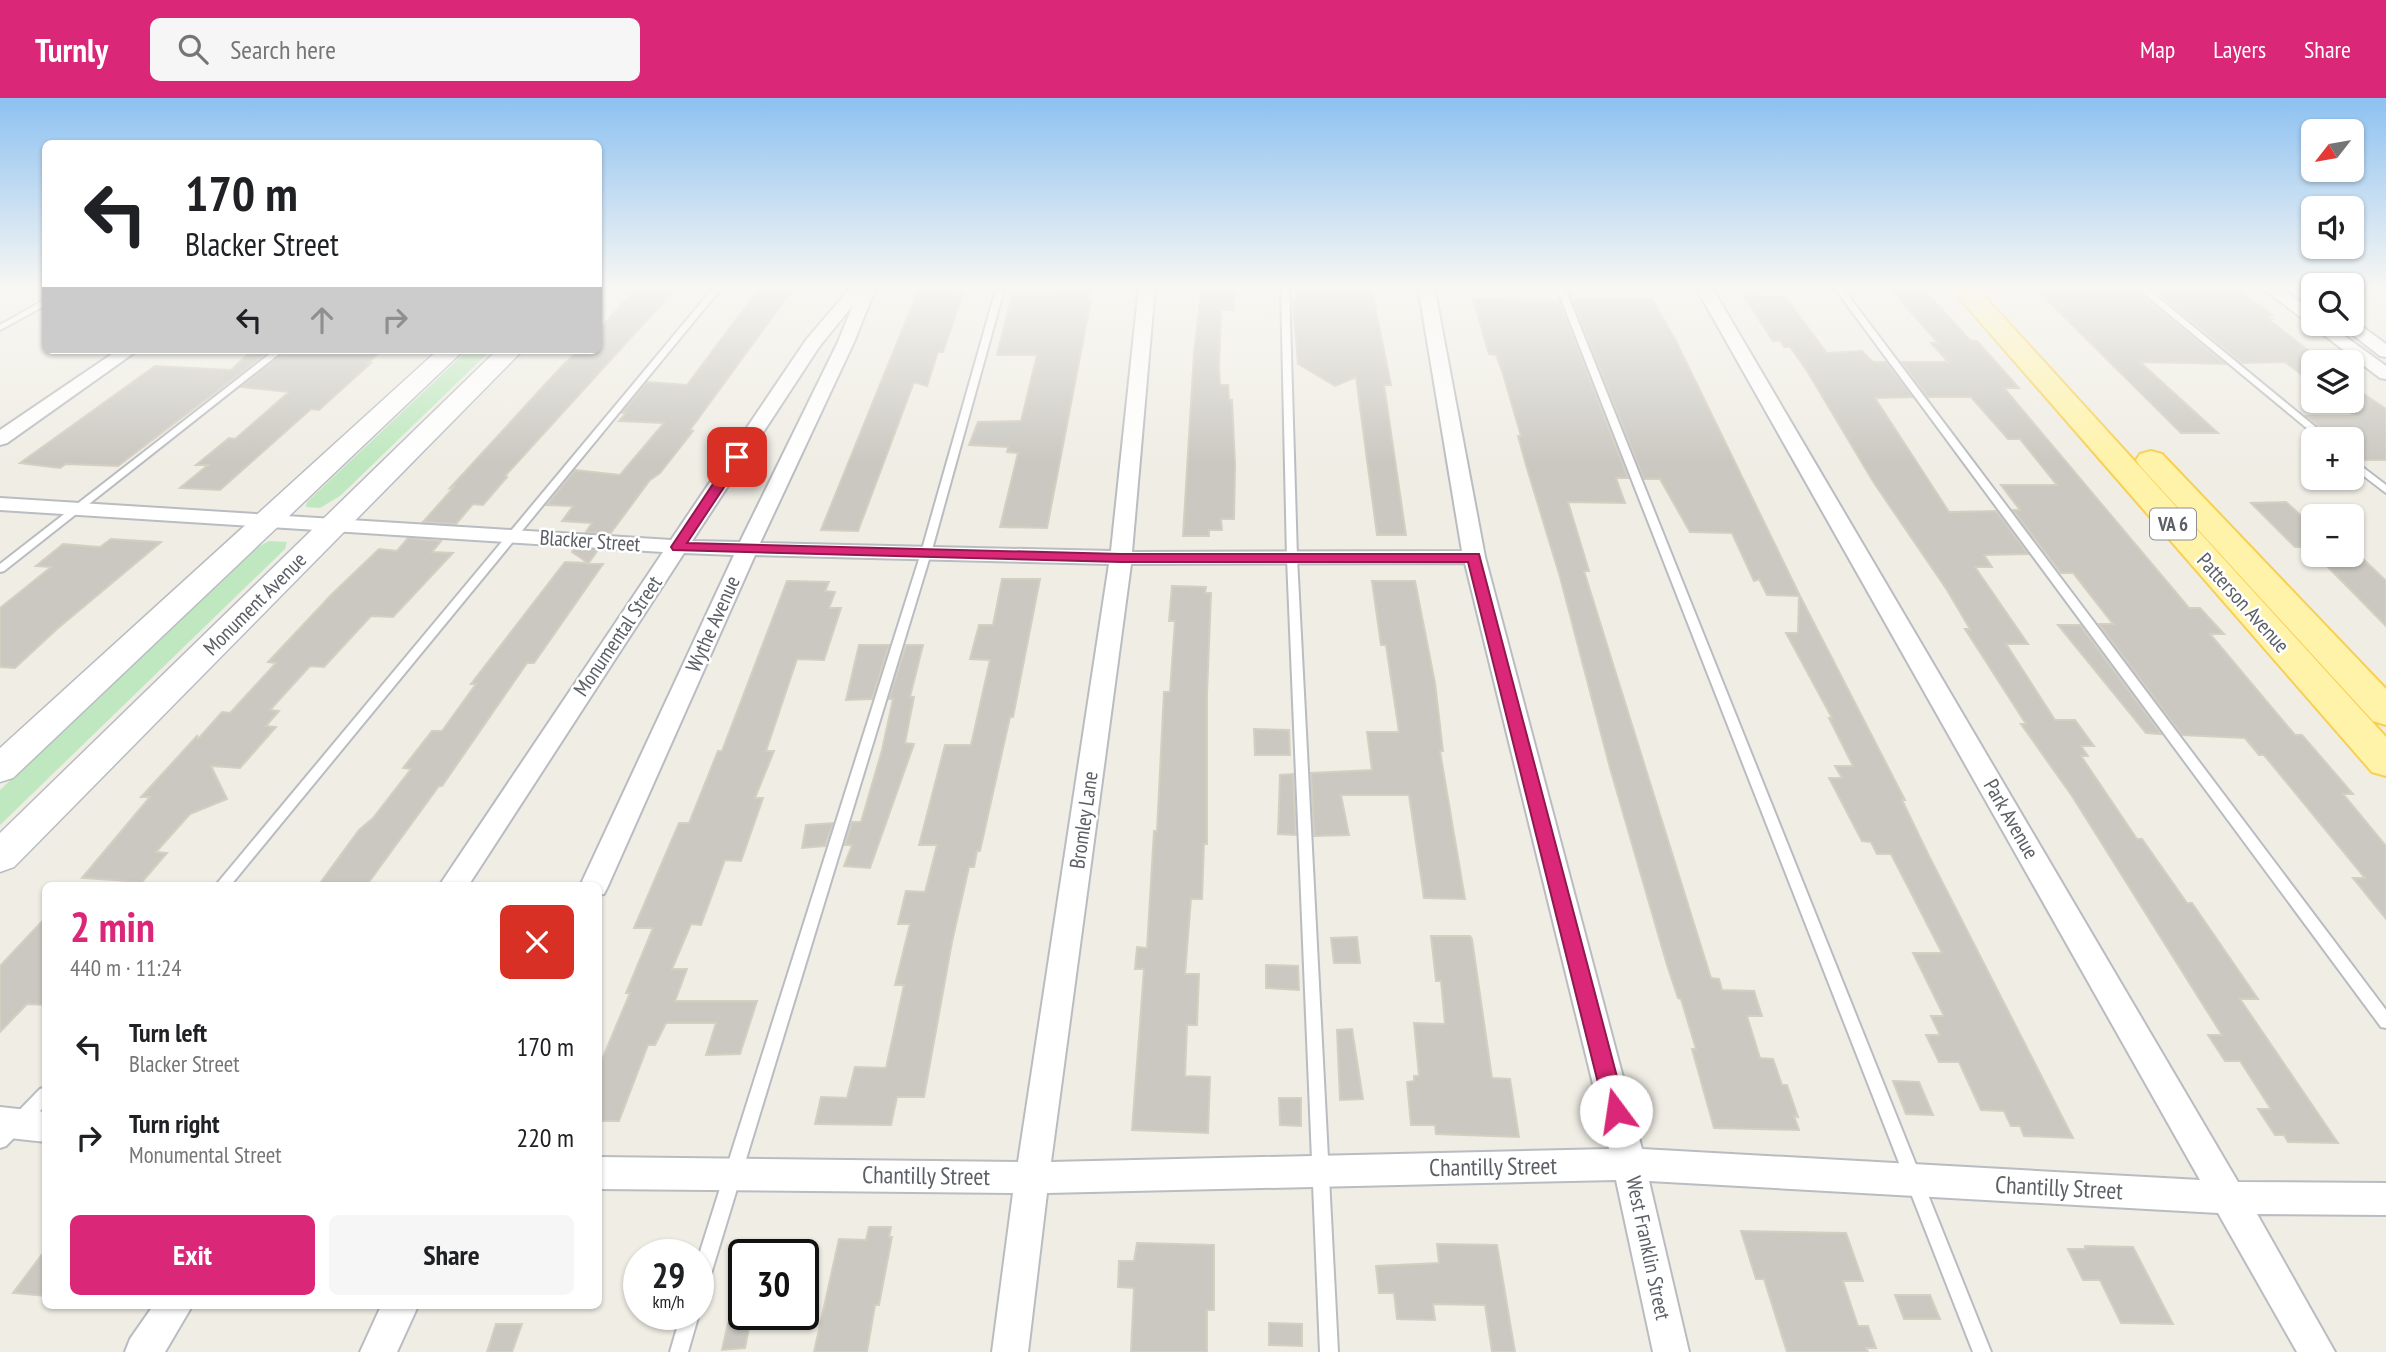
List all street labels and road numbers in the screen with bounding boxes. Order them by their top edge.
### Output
road number: VA 6 [2150,508,2196,540]
street label: Blacker Street [539,524,642,558]
street label: Monument Avenue [197,546,312,661]
street label: Patterson Avenue [2191,547,2295,658]
street label: Monumental Street [567,570,668,701]
street label: Wythe Avenue [679,572,746,676]
street label: Bromley Lane [1063,769,1104,870]
street label: Park Avenue [1978,774,2045,863]
street label: Chantilly Street [1429,1150,1558,1183]
street label: Chantilly Street [862,1159,991,1192]
street label: Chantilly Street [1994,1169,2124,1206]
street label: West Franklin Street [1620,1174,1677,1322]

